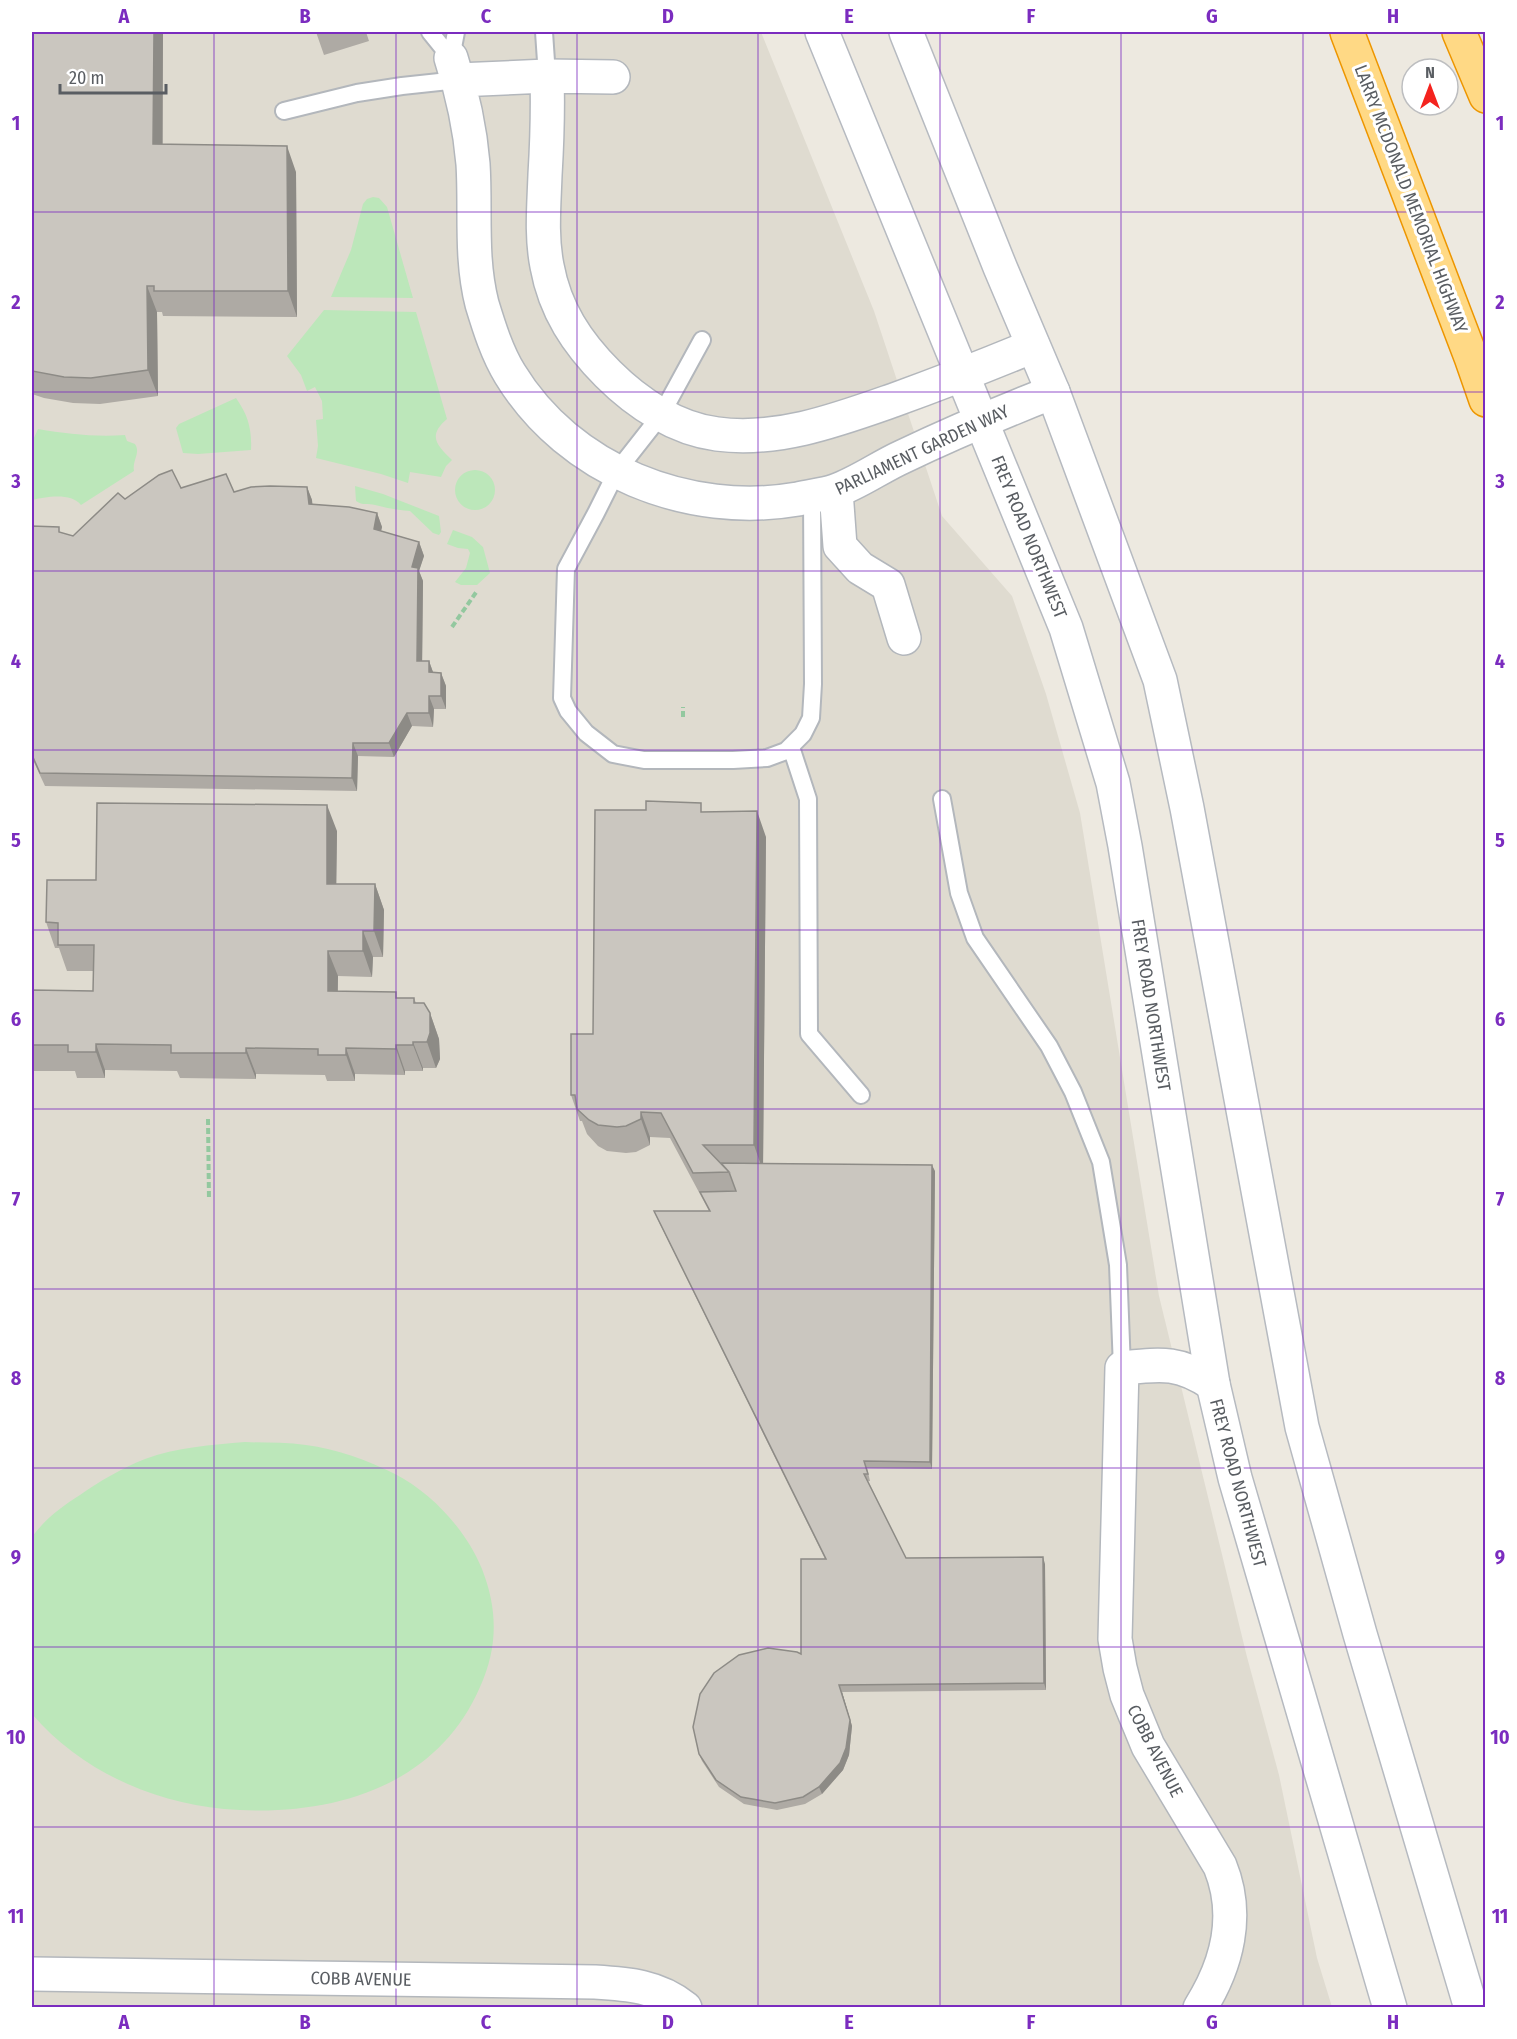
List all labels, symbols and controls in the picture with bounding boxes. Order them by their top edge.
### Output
text: A [118,4,131,28]
text: B [299,4,311,28]
text: C [481,4,492,28]
text: D [662,4,674,28]
text: E [844,4,854,28]
text: F [1027,4,1036,28]
text: G [1206,4,1218,28]
text: H [1387,4,1399,28]
scale bar [60,57,166,95]
north arrow [1400,57,1460,117]
street label: LARRY MCDONALD MEMORIAL HIGHWAY [1350,62,1472,336]
text: 20 m [69,67,104,89]
text: 1 [12,111,20,135]
text: 1 [1496,111,1504,135]
text: 2 [10,290,21,314]
text: 2 [1494,290,1505,314]
street label: PARLIAMENT GARDEN WAY [832,400,1012,500]
street label: FREY ROAD NORTHWEST [986,452,1072,622]
text: 3 [10,469,21,493]
text: 3 [1494,469,1505,493]
text: 4 [11,649,21,673]
text: 4 [1495,649,1505,673]
text: 5 [11,828,21,852]
text: 5 [1495,828,1505,852]
street label: FREY ROAD NORTHWEST [1127,917,1176,1093]
text: 6 [11,1007,21,1031]
text: 6 [1495,1007,1505,1031]
text: 7 [12,1187,21,1211]
text: 7 [1496,1187,1505,1211]
text: 8 [11,1366,22,1390]
text: 8 [1495,1366,1506,1390]
street label: FREY ROAD NORTHWEST [1205,1396,1271,1570]
text: 9 [11,1545,21,1569]
text: 9 [1495,1545,1505,1569]
street label: COBB AVENUE [1122,1701,1188,1801]
text: 10 [6,1725,26,1749]
text: 10 [1490,1725,1510,1749]
text: 11 [8,1904,24,1928]
text: 11 [1492,1904,1508,1928]
street label: COBB AVENUE [310,1967,412,1991]
text: A [118,2010,131,2034]
text: B [299,2010,311,2034]
text: C [481,2010,492,2034]
text: D [662,2010,674,2034]
text: E [844,2010,854,2034]
text: F [1027,2010,1036,2034]
text: G [1206,2010,1218,2034]
text: H [1387,2010,1399,2034]

